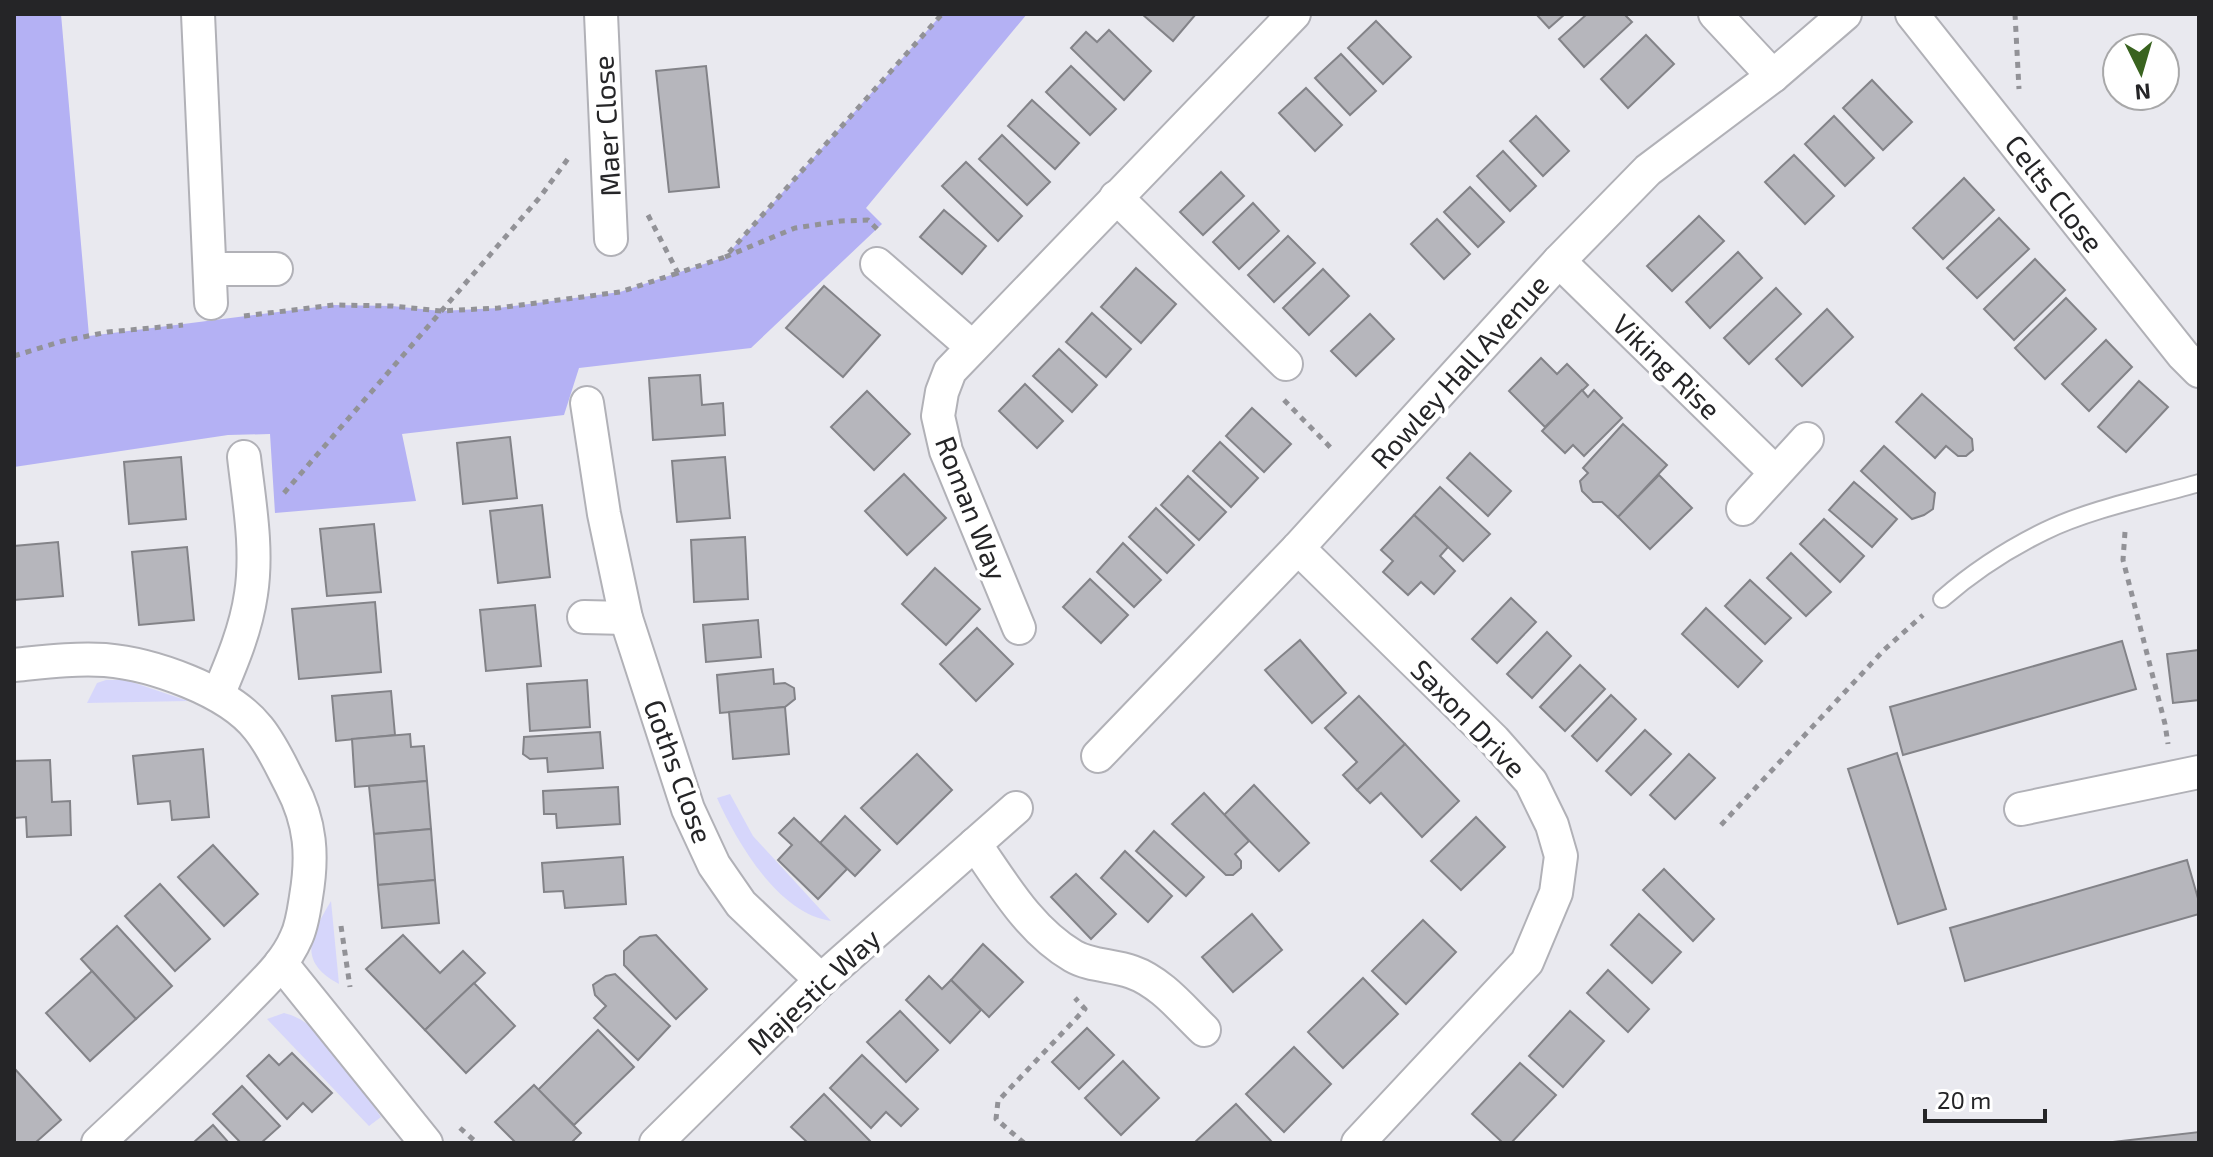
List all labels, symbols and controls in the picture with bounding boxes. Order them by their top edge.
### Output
north arrow [2101,32,2181,112]
street label: Maer Close [585,55,627,197]
text: N [2134,79,2152,107]
street label: Celts Close [1999,127,2111,259]
street label: Rowley Hall Avenue [1363,267,1555,475]
street label: Viking Rise [1606,306,1728,426]
street label: Roman Way [929,431,1015,585]
street label: Saxon Drive [1405,652,1533,784]
street label: Goths Close [637,695,721,847]
street label: Majestic Way [739,921,887,1061]
scale bar [1925,1073,2045,1123]
text: 20 m [1937,1085,1991,1114]

